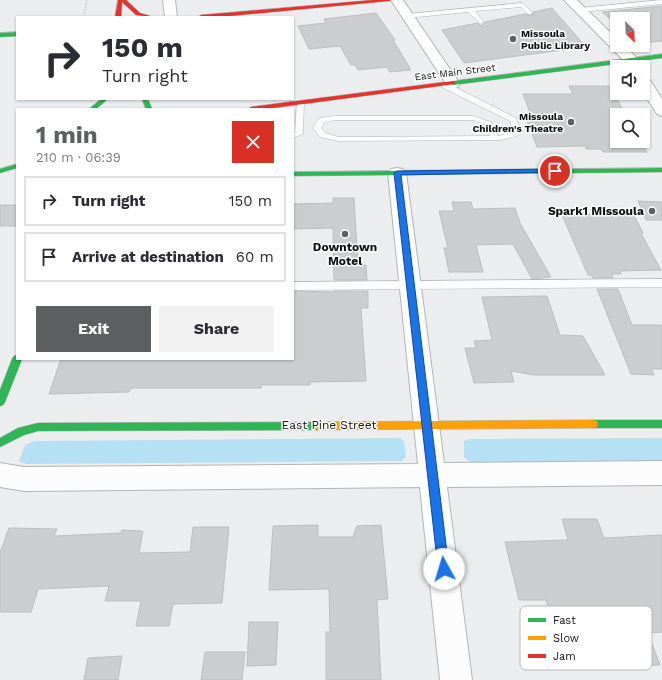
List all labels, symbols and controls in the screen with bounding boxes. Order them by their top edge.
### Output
north arrow [610,12,650,52]
map controls [610,12,650,148]
place label: Missoula Public Library [521,28,590,51]
text: 150 m [102,31,183,64]
icon: right [36,32,88,84]
marker: Missoula Public Library [508,34,518,44]
button: sound [610,60,650,100]
street label: East Main Street [414,61,497,82]
text: Turn right [102,65,188,86]
button: search [610,108,650,148]
place label: Missoula Children's Theatre [473,111,563,134]
marker: Missoula Children's Theatre [566,117,576,127]
text: 1 min [36,121,98,149]
button: close [232,121,274,163]
text: 210 m · 06:39 [36,150,121,165]
pin [538,154,572,188]
icon: arrive [544,160,566,182]
icon: right [38,190,60,212]
text: Turn right [72,192,145,210]
text: 150 m [229,192,272,210]
place label: Spark1 Missoula [548,204,644,218]
marker: Spark1 Missoula [647,206,657,216]
marker: Downtown Motel [340,229,350,239]
place label: Downtown Motel [313,240,377,268]
icon: arrive [38,246,60,268]
text: Arrive at destination [72,248,224,266]
text: 60 m [236,248,274,266]
button: Exit [36,306,151,352]
button: Share [159,306,274,352]
street label: East Pine Street [282,418,376,432]
position arrow [423,548,465,590]
legend [520,606,652,670]
text: Fast [553,614,576,627]
text: Slow [553,632,579,645]
text: Jam [553,650,576,663]

